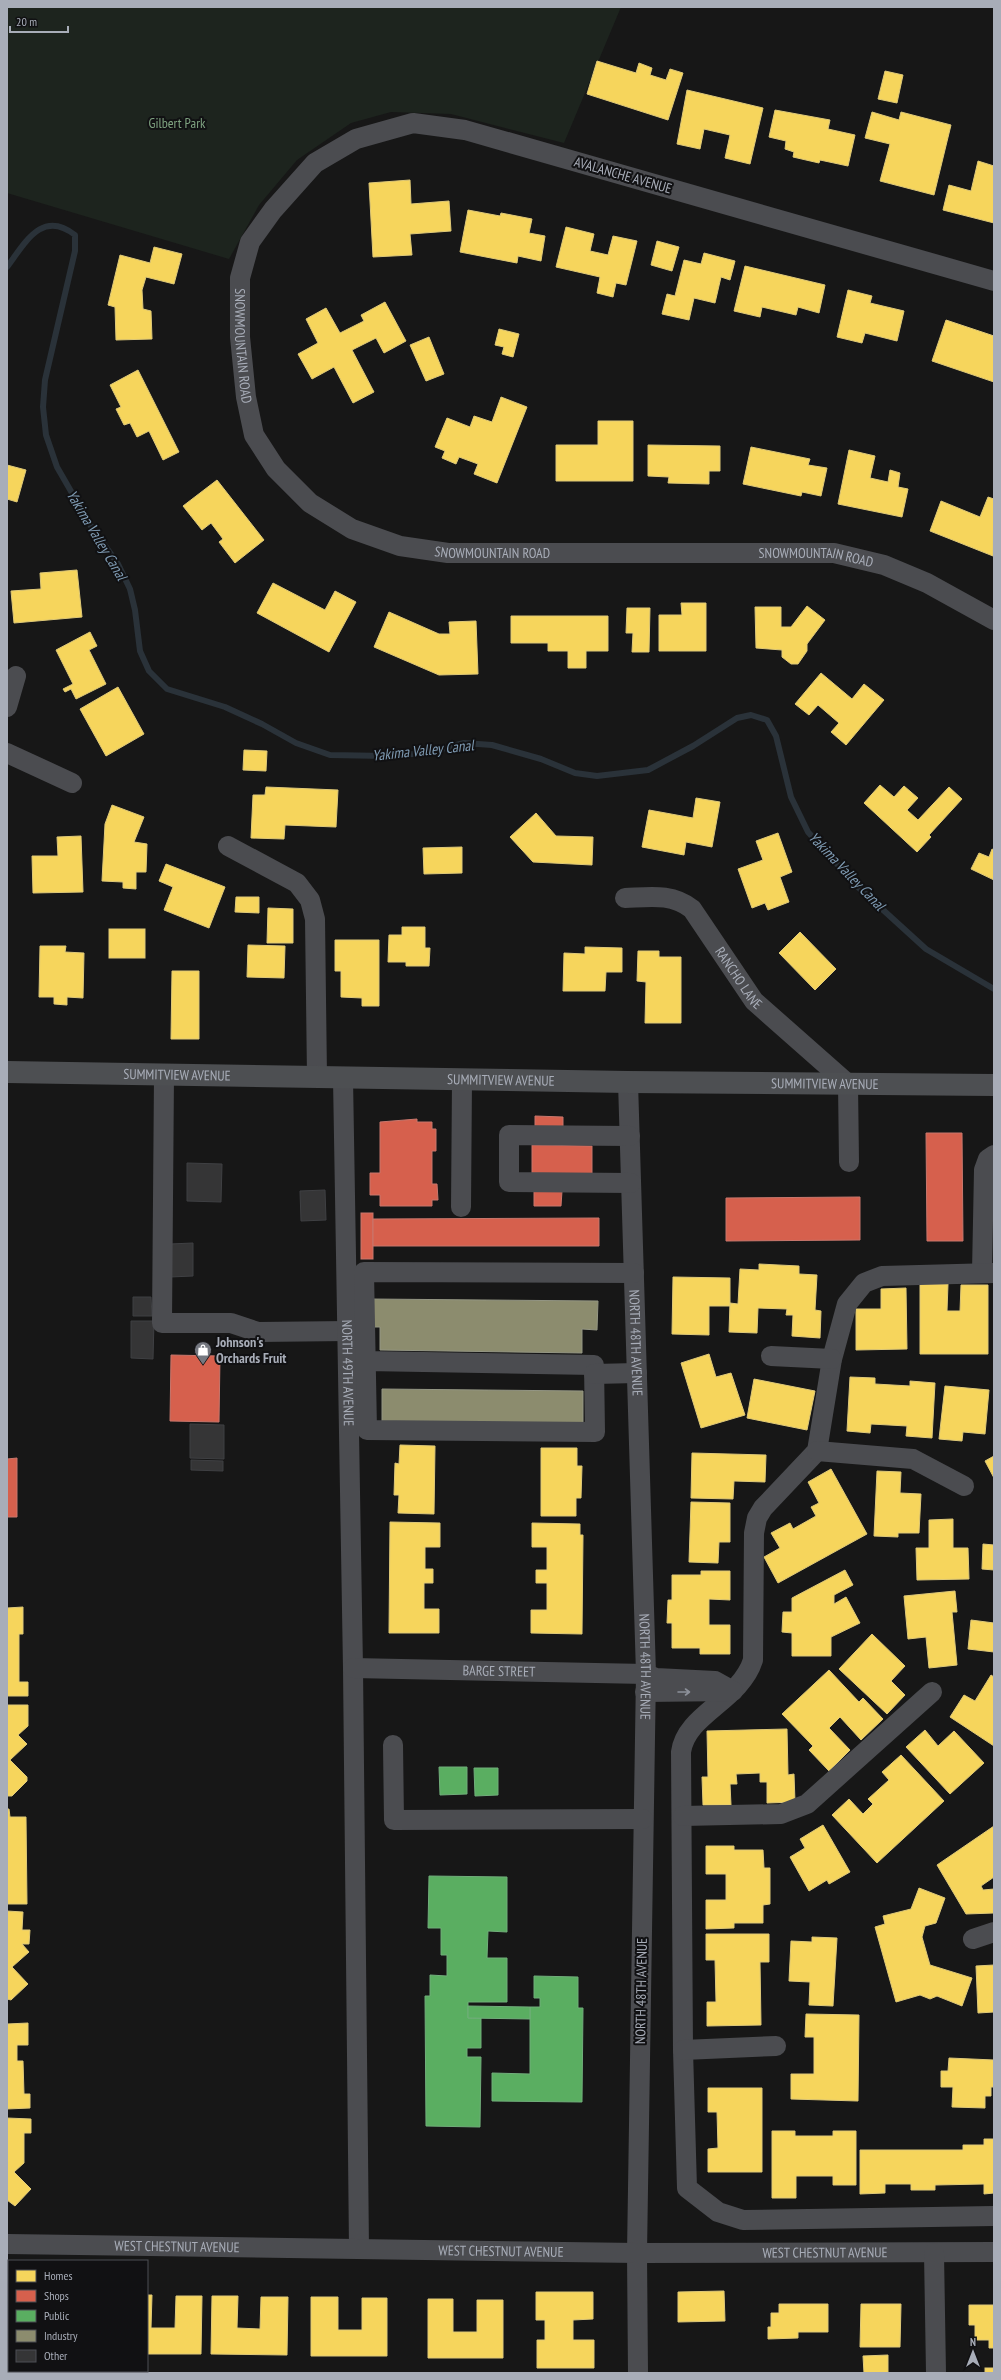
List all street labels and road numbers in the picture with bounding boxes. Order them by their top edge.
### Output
street label: AVALANCHE AVENUE [572,152,674,198]
street label: SNOWMOUNTAIN ROAD [231,288,256,405]
street label: SNOWMOUNTAIN ROAD [433,542,550,562]
street label: SNOWMOUNTAIN ROAD [759,544,875,571]
street label: RANCHO LANE [711,944,766,1013]
street label: SUMMITVIEW AVENUE [123,1065,231,1085]
street label: SUMMITVIEW AVENUE [447,1070,555,1090]
street label: SUMMITVIEW AVENUE [771,1074,879,1093]
street label: NORTH 48TH AVENUE [625,1289,647,1396]
street label: NORTH 49TH AVENUE [338,1320,358,1426]
street label: NORTH 48TH AVENUE [635,1613,655,1720]
street label: BARGE STREET [462,1661,536,1681]
street label: NORTH 48TH AVENUE [631,1938,651,2044]
street label: WEST CHESTNUT AVENUE [114,2237,240,2256]
street label: WEST CHESTNUT AVENUE [438,2241,564,2261]
street label: WEST CHESTNUT AVENUE [762,2243,888,2262]

